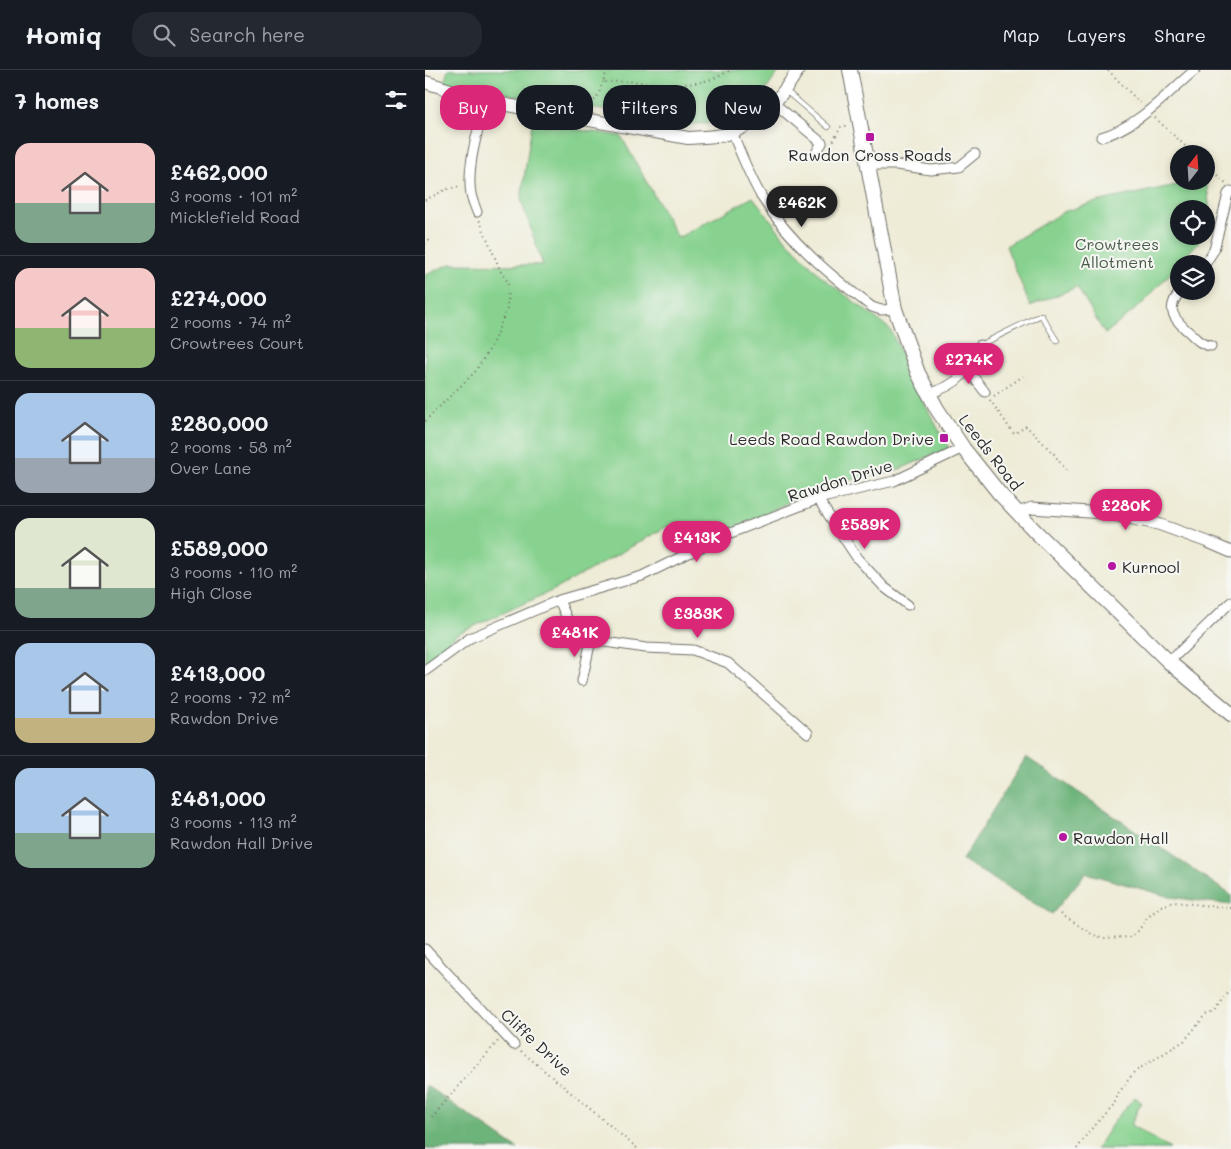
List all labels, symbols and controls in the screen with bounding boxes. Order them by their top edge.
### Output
search box [132,12,482,57]
text: Homiq [25,19,102,50]
icon: search [150,21,178,49]
text: Search here [190,22,305,47]
text: Map [1003,23,1039,47]
text: Layers [1067,23,1126,47]
text: Share [1154,23,1206,47]
chip: Buy [440,85,506,130]
chip: Rent [516,85,593,130]
chip: Filters [603,85,696,130]
chip: New [706,85,780,130]
icon: filters [382,86,410,114]
text: 7 homes [15,87,99,114]
marker: Rawdon Cross Roads [864,131,876,143]
place label: Rawdon Cross Roads [788,144,952,165]
north arrow [1170,145,1215,190]
map controls [1170,145,1215,300]
text: £462,000 [170,158,268,185]
icon: home [55,163,115,223]
text: 3 rooms · 101 m² [170,185,297,206]
pin: £462K [767,186,837,228]
text: £462K [777,191,827,212]
button: locate [1170,200,1215,245]
text: Micklefield Road [170,206,300,227]
park label: Crowtrees Allotment [1075,233,1159,272]
button: layers [1170,255,1215,300]
text: £274,000 [170,284,267,311]
icon: home [55,288,115,348]
text: 2 rooms · 74 m² [170,311,291,332]
text: Crowtrees Court [170,332,304,353]
pin: £274K [934,342,1004,385]
text: £274K [945,348,993,369]
text: £280,000 [170,409,268,436]
street label: Leeds Road [955,410,1027,494]
icon: home [55,413,115,473]
place label: Leeds Road Rawdon Drive [729,428,934,449]
marker: Leeds Road Rawdon Drive [938,432,950,444]
text: 2 rooms · 58 m² [170,436,292,457]
street label: Rawdon Drive [785,454,895,506]
text: Over Lane [170,457,251,478]
pin: £280K [1091,488,1161,531]
text: £280K [1101,494,1151,515]
pin: £589K [830,508,900,550]
text: £589K [840,513,890,534]
pin: £413K [662,520,732,563]
text: £413K [673,526,721,547]
text: £589,000 [170,534,268,561]
icon: home [55,538,115,598]
place label: Kurnool [1122,556,1180,577]
marker: Kurnool [1106,560,1118,572]
text: 3 rooms · 110 m² [170,561,297,582]
text: High Close [170,582,252,603]
pin: £383K [663,596,733,639]
text: £383K [673,602,723,623]
pin: £481K [540,616,610,658]
text: £481K [551,621,599,642]
text: £413,000 [170,659,265,686]
icon: home [55,663,115,723]
text: 2 rooms · 72 m² [170,686,291,707]
text: Rawdon Drive [170,707,279,728]
text: £481,000 [170,784,266,811]
icon: home [55,788,115,848]
text: 3 rooms · 113 m² [170,811,297,832]
place label: Rawdon Hall [1073,827,1169,848]
marker: Rawdon Hall [1057,831,1069,843]
text: Rawdon Hall Drive [170,832,313,853]
street label: Cliffe Drive [497,1004,577,1080]

